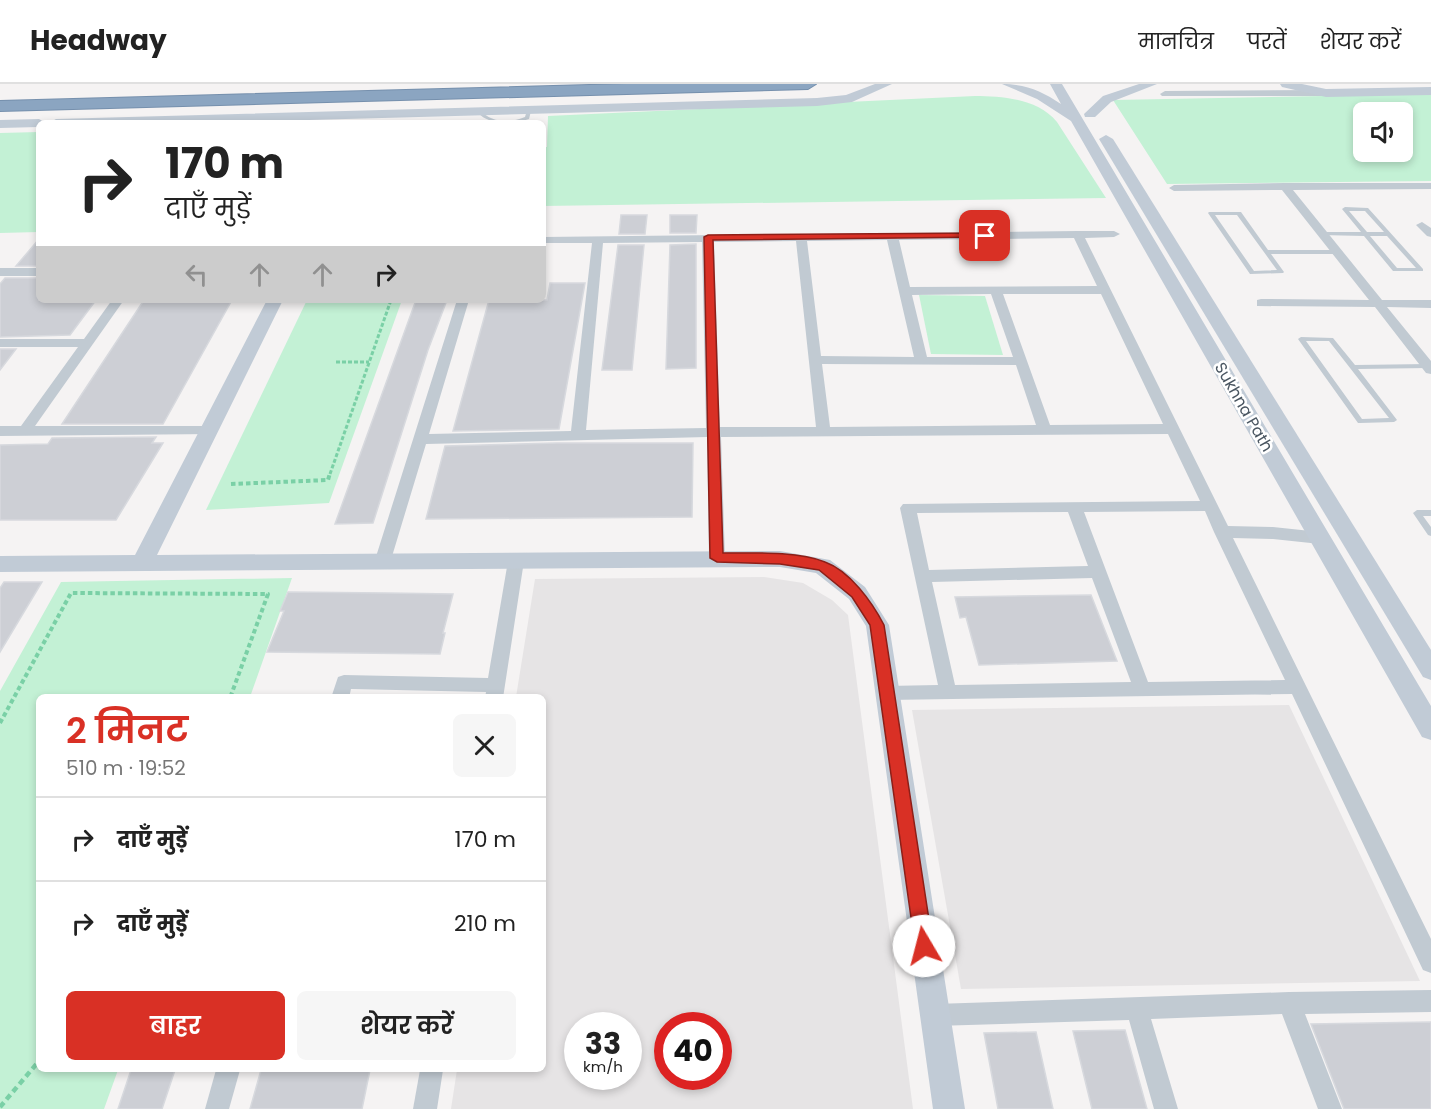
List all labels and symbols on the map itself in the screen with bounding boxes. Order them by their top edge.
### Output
pin [959,210,1010,261]
street label: Sukhna Path [1209,358,1279,456]
position arrow [892,914,956,978]
speed limit sign: 40 [654,1012,732,1090]

